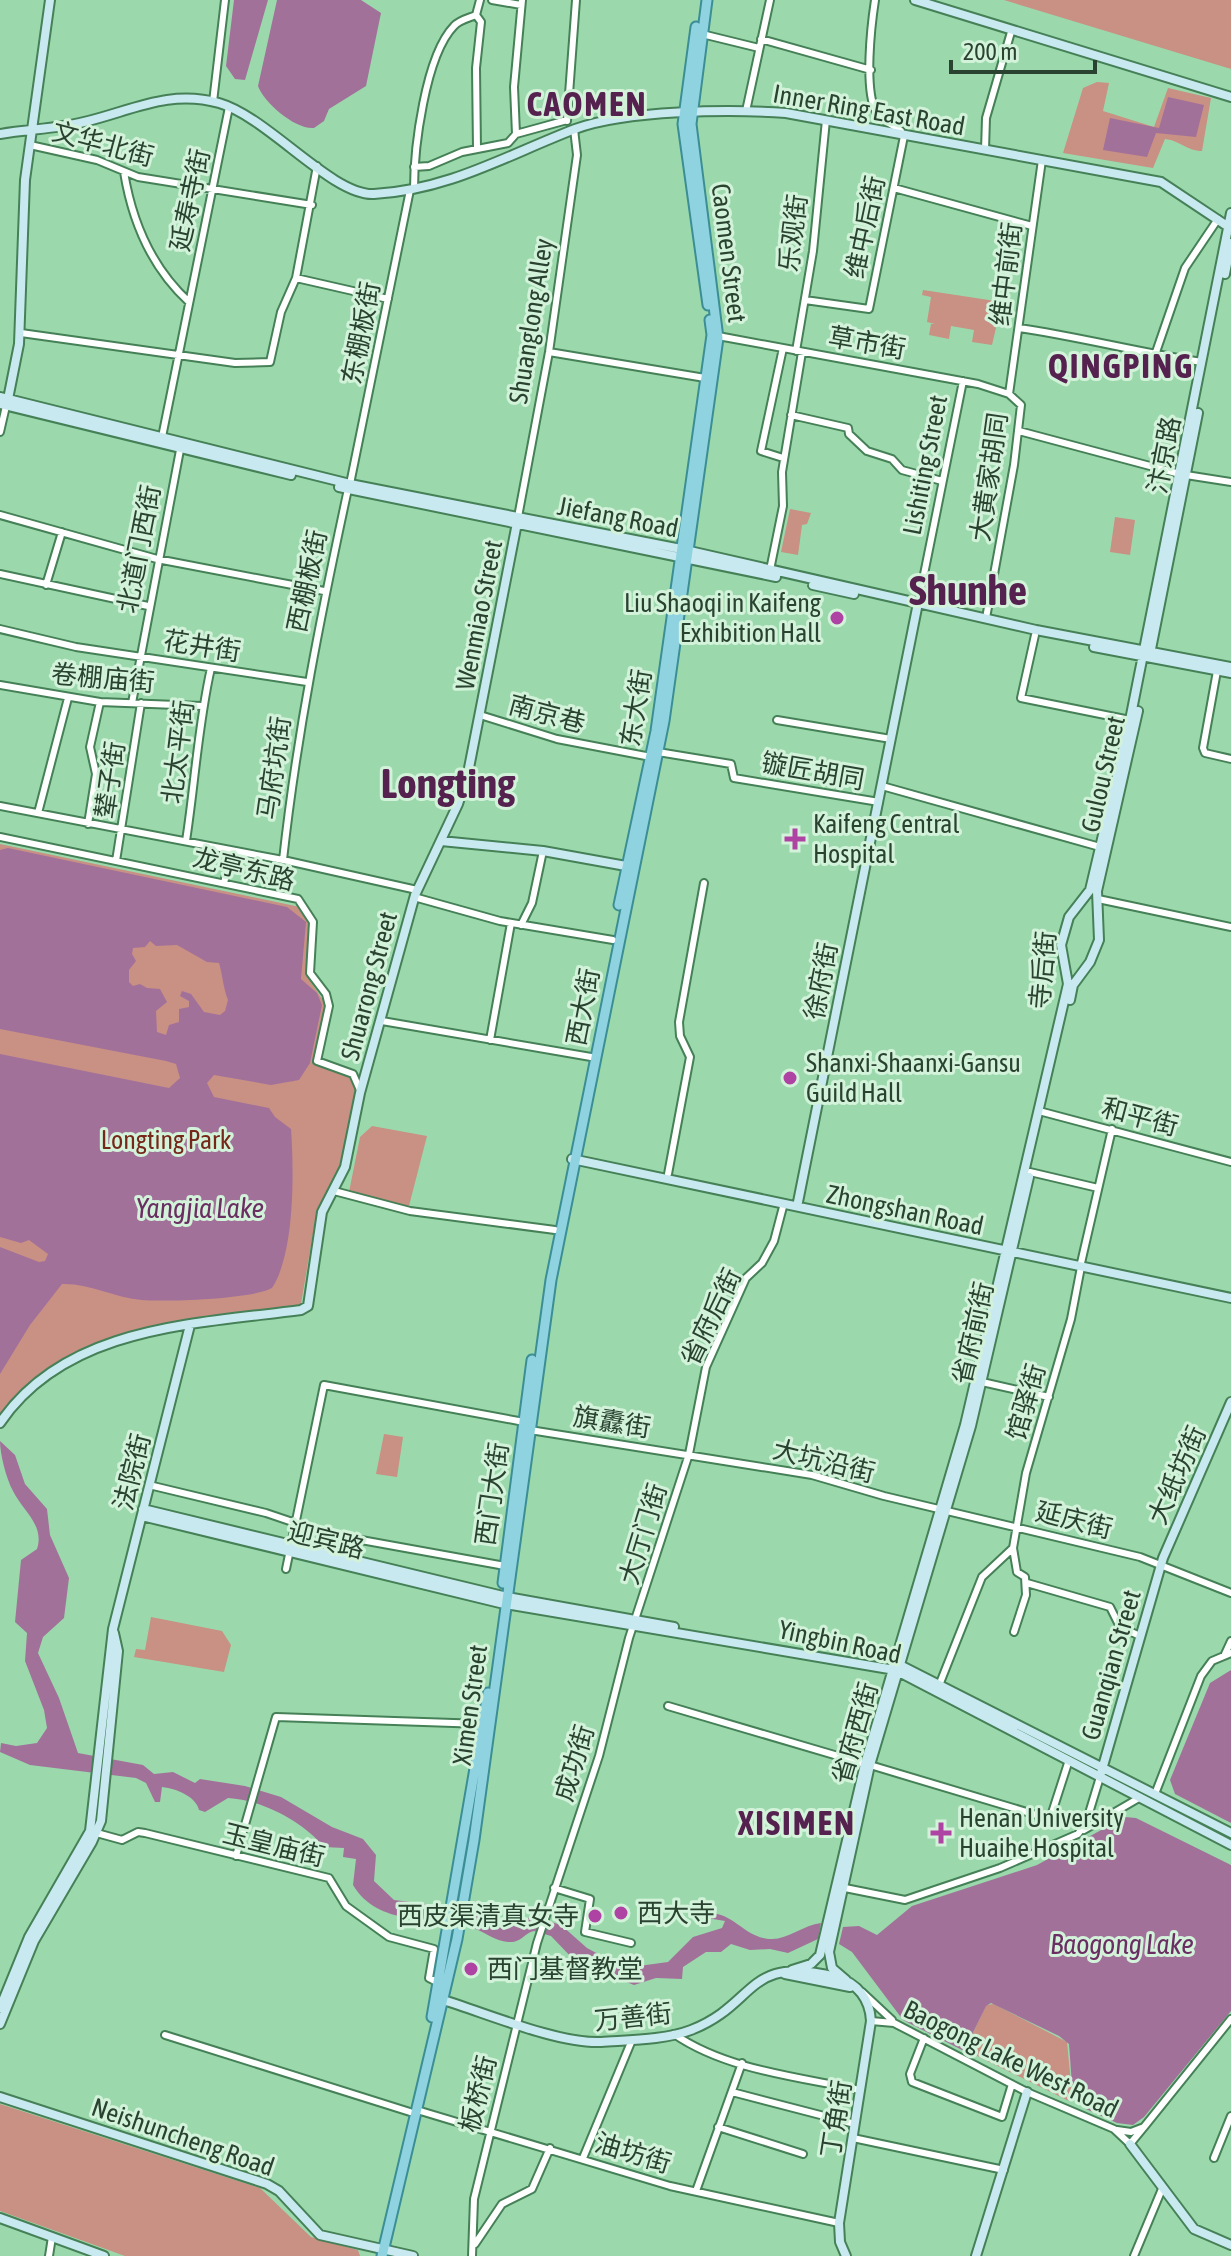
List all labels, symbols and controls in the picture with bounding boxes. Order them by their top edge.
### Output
scale bar [951,24,1095,74]
text: 200 m [963,38,1017,65]
street label: Inner Ring East Road [771,78,967,142]
district label: CAOMEN [526,84,648,123]
street label: 文华北街 [49,116,157,172]
street label: 延寿寺街 [165,146,215,254]
street label: 维中后街 [840,173,890,281]
street label: Caomen Street [706,182,752,324]
street label: 乐观街 [773,192,813,274]
street label: 维中前街 [985,221,1027,327]
street label: Shuanglong Alley [503,236,559,406]
street label: 东棚板街 [336,279,386,387]
street label: 草市街 [826,321,908,365]
district label: QINGPING [1048,346,1194,385]
street label: Lishiting Street [897,393,953,537]
street label: 大黄家胡同 [965,411,1013,543]
street label: 汴京路 [1142,414,1186,496]
street label: 北道门西街 [112,482,166,616]
street label: Jiefang Road [555,491,681,543]
street label: 西棚板街 [282,527,332,635]
street label: Wenmiao Street [450,537,508,693]
district label: Shunhe [909,566,1027,614]
place label: Liu Shaoqi in Kaifeng Exhibition Hall [624,588,822,648]
marker: Liu Shaoqi in Kaifeng Exhibition Hall [828,609,846,627]
street label: 花井街 [161,625,243,667]
street label: 卷棚庙街 [50,659,156,697]
street label: 东大街 [615,667,657,749]
street label: 南京巷 [505,689,589,739]
street label: 北太平街 [157,699,199,805]
street label: Gulou Street [1075,713,1131,835]
street label: 马府坑街 [252,714,296,822]
street label: 辇子街 [90,739,130,821]
street label: 镟匠胡同 [759,747,867,795]
district label: Longting [381,759,516,807]
place label: Kaifeng Central Hospital [813,809,959,869]
marker: Kaifeng Central Hospital [784,828,806,850]
street label: 龙亭东路 [190,842,298,896]
street label: Shuarong Street [335,908,403,1064]
street label: 寺后街 [1025,930,1061,1010]
street label: 徐府街 [799,940,843,1022]
street label: 西大街 [561,966,605,1048]
place label: Shanxi-Shaanxi-Gansu Guild Hall [806,1048,1021,1108]
marker: Shanxi-Shaanxi-Gansu Guild Hall [781,1069,799,1087]
street label: 和平街 [1098,1092,1182,1142]
park label: Longting Park [101,1125,231,1155]
street label: Zhongshan Road [824,1179,986,1241]
water label: Yangjia Lake [136,1192,264,1224]
street label: 省府后街 [675,1264,747,1370]
street label: 省府前街 [947,1279,999,1387]
street label: 馆驿街 [1001,1360,1051,1444]
street label: 旗纛街 [571,1401,653,1443]
street label: 大纸坊街 [1142,1421,1212,1529]
street label: 法院街 [108,1431,156,1513]
street label: 大坑沿街 [770,1434,878,1488]
street label: 西门大街 [470,1440,514,1548]
street label: 大厅门街 [613,1480,673,1588]
street label: 延庆街 [1033,1496,1115,1544]
street label: 迎宾路 [285,1516,367,1564]
street label: Guanqian Street [1075,1587,1147,1743]
street label: Yingbin Road [776,1614,904,1670]
street label: Ximen Street [447,1643,493,1767]
street label: 省府西街 [826,1679,884,1787]
street label: 成功街 [548,1721,600,1805]
district label: XISIMEN [737,1803,856,1842]
place label: Henan University Huaihe Hospital [959,1803,1124,1863]
street label: 玉皇庙街 [220,1818,328,1872]
marker: Henan University Huaihe Hospital [930,1822,952,1844]
place label: 西大寺 [637,1898,715,1928]
place label: 西皮渠清真女寺 [397,1901,579,1931]
marker: 西大寺 [612,1904,630,1922]
marker: 西皮渠清真女寺 [586,1907,604,1925]
water label: Baogong Lake [1050,1928,1194,1960]
place label: 西门基督教堂 [487,1954,643,1984]
marker: 西门基督教堂 [462,1960,480,1978]
street label: Baogong Lake West Road [899,1994,1123,2124]
street label: 万善街 [593,1998,673,2036]
street label: 板桥街 [454,2053,502,2135]
street label: 丁角街 [815,2078,857,2160]
street label: Neishuncheng Road [88,2092,278,2182]
street label: 油坊街 [591,2127,675,2179]

